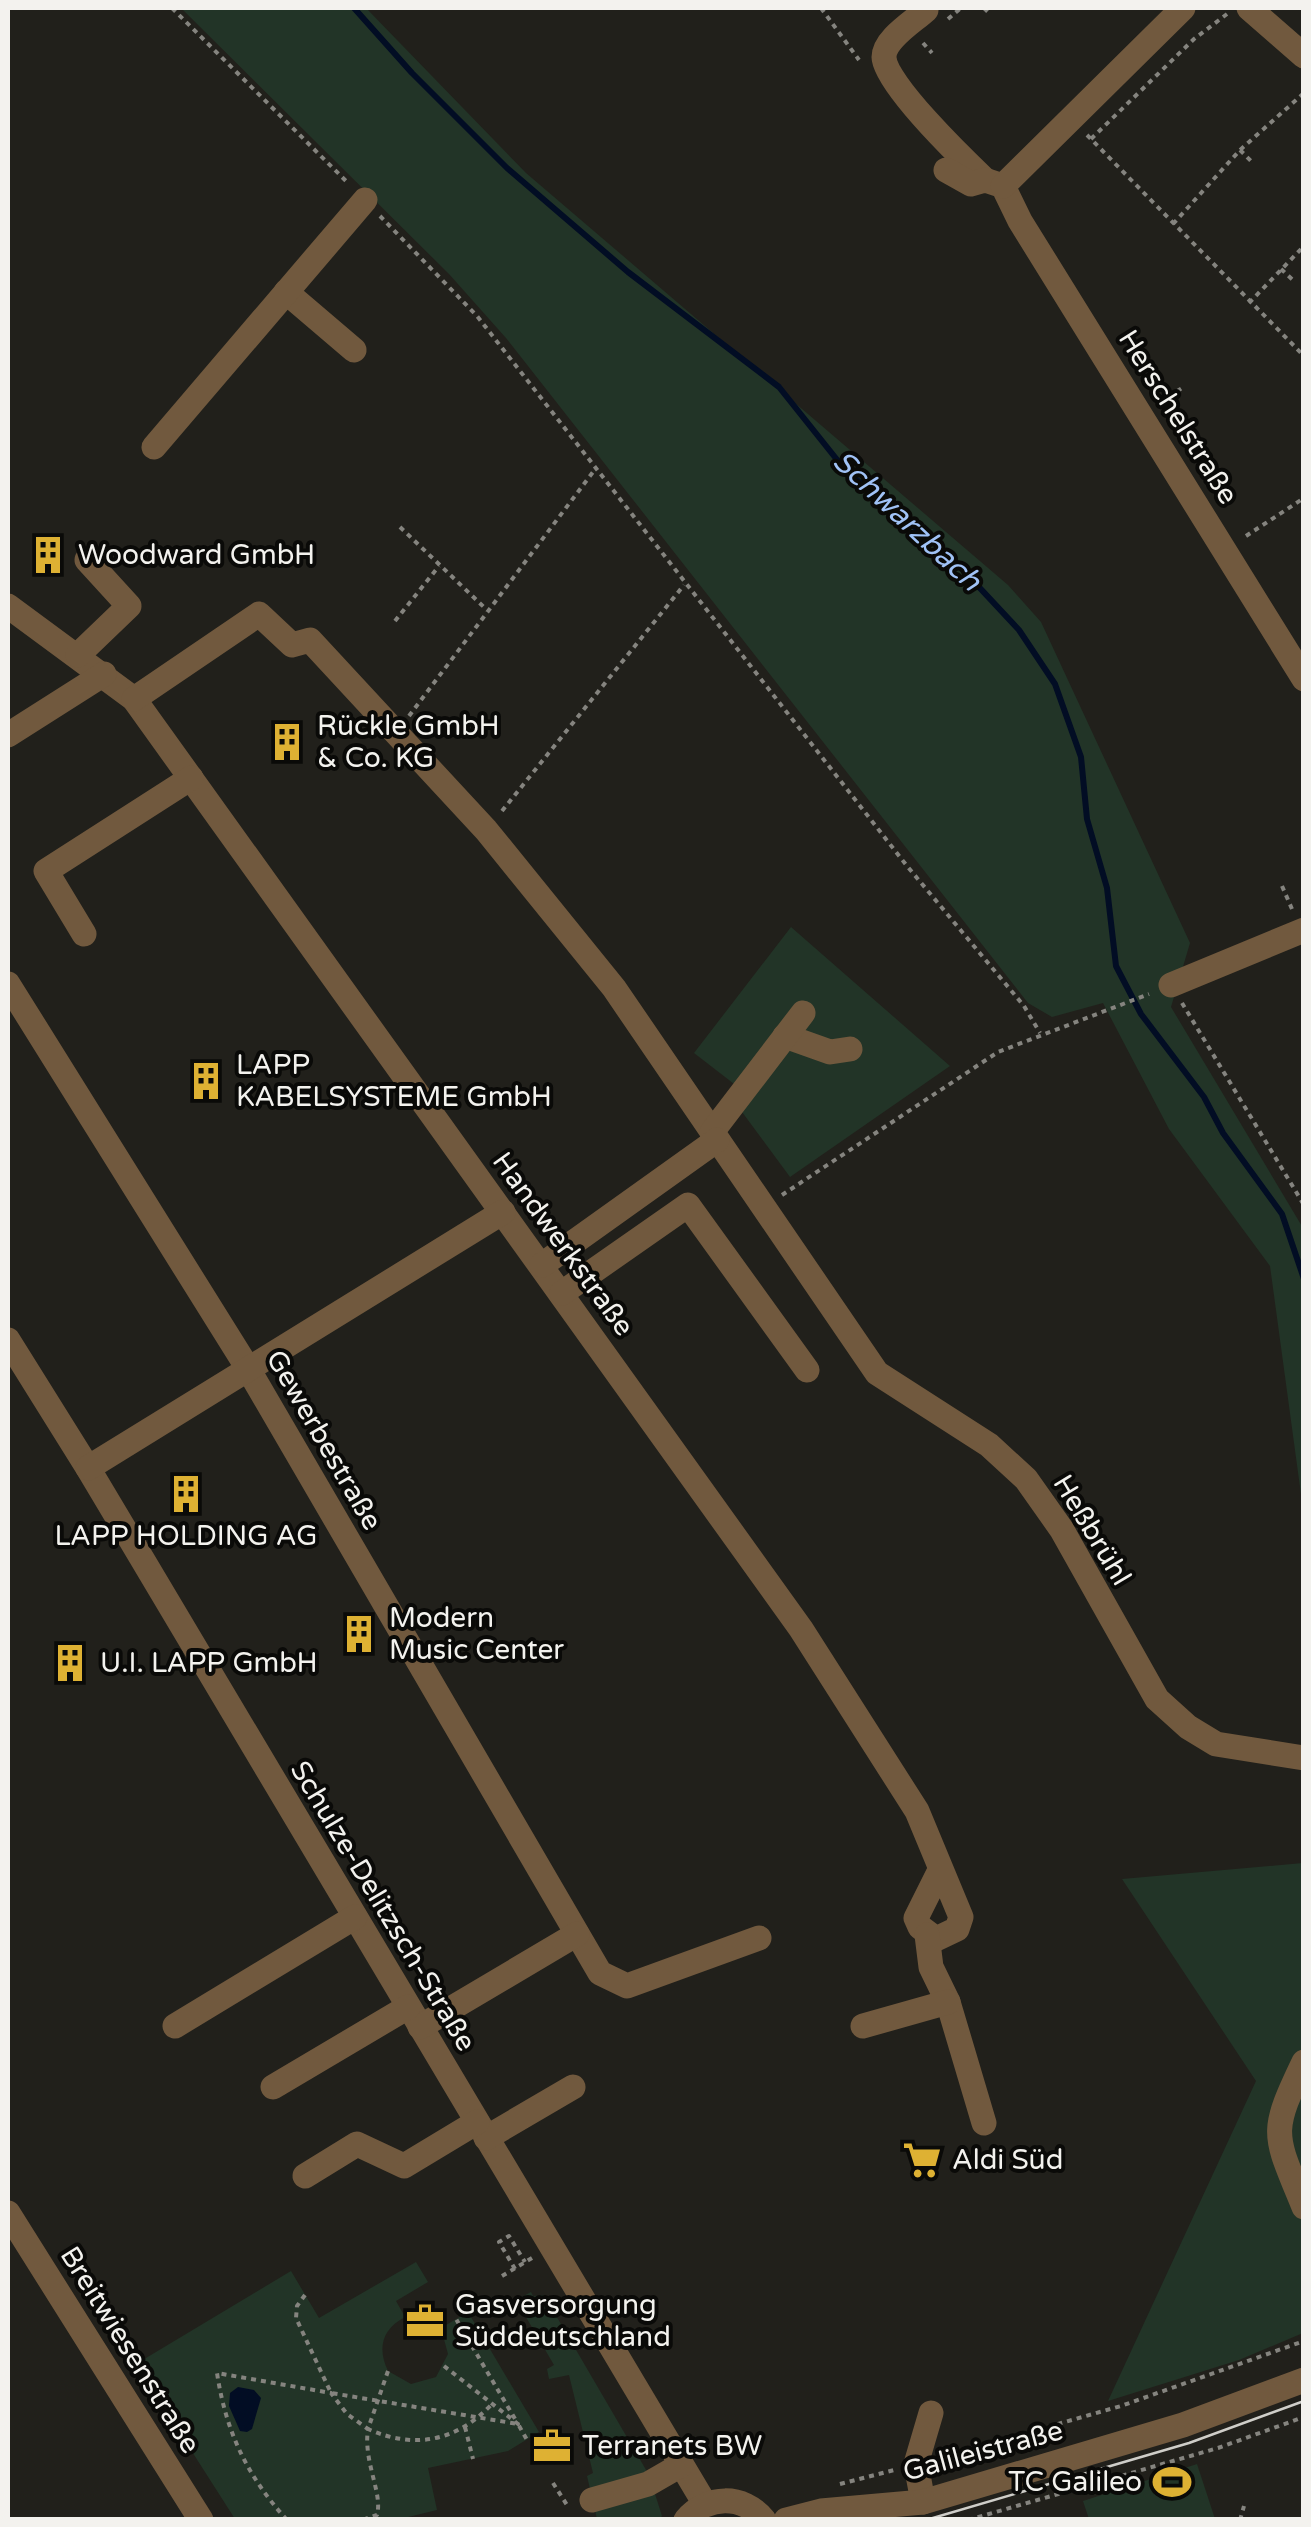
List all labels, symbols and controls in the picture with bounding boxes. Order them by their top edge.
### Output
street label: Herschelstraße [1111,324,1245,510]
water label: Schwarzbach [825,443,989,600]
building icon: Woodward GmbH [27,534,69,576]
place label: Woodward GmbH [78,538,315,572]
place label: Rückle GmbH & Co. KG [317,709,500,775]
building icon: Rückle GmbH & Co. KG [266,721,308,763]
place label: LAPP KABELSYSTEME GmbH [236,1048,552,1114]
building icon: LAPP KABELSYSTEME GmbH [185,1060,227,1102]
street label: Handwerkstraße [485,1146,641,1342]
street label: Gewerbestraße [259,1344,389,1536]
street label: Heßbrühl [1046,1468,1138,1592]
building icon: LAPP HOLDING AG [165,1473,207,1515]
place label: LAPP HOLDING AG [54,1519,318,1553]
place label: Modern Music Center [389,1601,564,1667]
building icon: Modern Music Center [338,1613,380,1655]
building icon: U.I. LAPP GmbH [49,1642,91,1684]
place label: U.I. LAPP GmbH [100,1646,318,1680]
street label: Schulze-Delitzsch-Straße [283,1755,483,2057]
supermarket icon: Aldi Süd [901,2139,943,2181]
place label: Aldi Süd [952,2143,1063,2177]
street label: Breitwiesenstraße [53,2240,207,2460]
place label: Gasversorgung Süddeutschland [455,2288,671,2354]
office icon: Gasversorgung Süddeutschland [404,2300,446,2342]
street label: Galileistraße [899,2413,1067,2489]
office icon: Terranets BW [531,2425,573,2467]
place label: Terranets BW [582,2429,762,2463]
sports icon: TC Galileo [1151,2461,1193,2503]
place label: TC Galileo [1008,2465,1142,2499]

